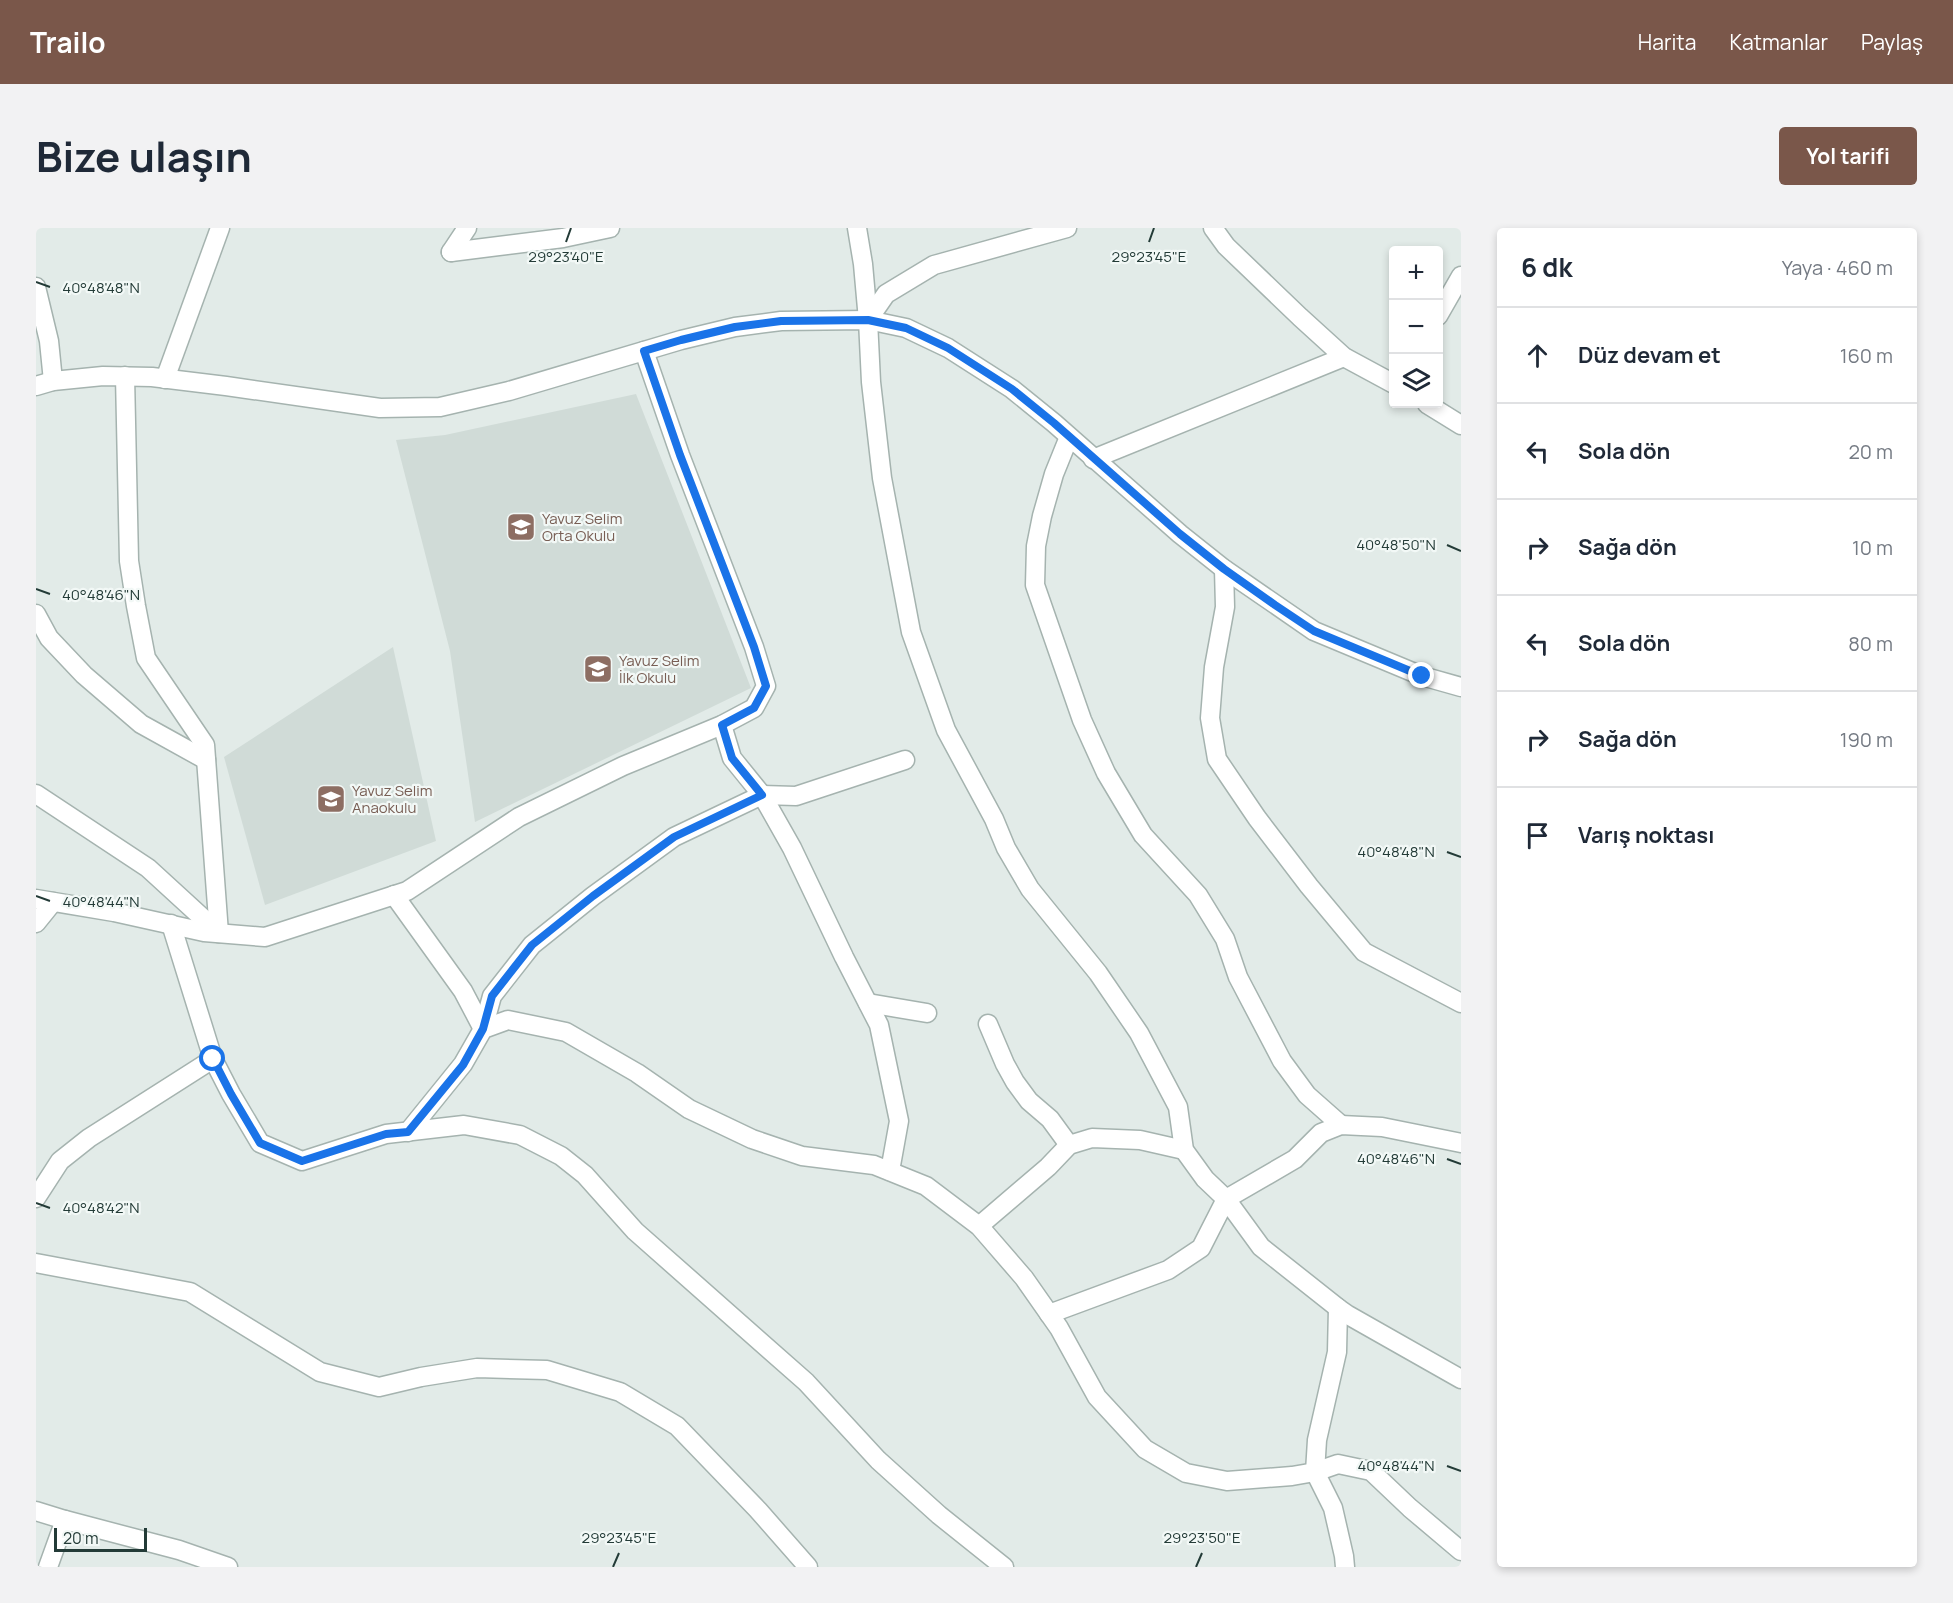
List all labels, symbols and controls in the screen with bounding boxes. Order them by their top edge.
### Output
text: Trailo [30,23,106,61]
text: Harita [1638,28,1696,56]
text: Katmanlar [1729,28,1828,56]
text: Paylaş [1861,28,1923,56]
text: Bize ulaşın [36,127,252,185]
button: Yol tarifi [1779,127,1917,185]
text: 29°23'40"E [528,246,604,267]
text: 29°23'45"E [1112,246,1186,267]
map controls [1389,246,1443,408]
button: + [1389,246,1443,300]
text: 6 dk [1521,249,1572,285]
text: Yaya · 460 m [1782,254,1893,281]
text: 40°48'48"N [62,277,140,298]
button: − [1389,300,1443,354]
icon: ahead [1521,339,1554,372]
text: Düz devam et [1578,340,1721,370]
text: 160 m [1840,342,1893,369]
button: layers [1389,354,1443,408]
icon: left [1521,435,1554,468]
text: Sola dön [1578,436,1670,466]
text: 20 m [1848,438,1893,465]
place label: Yavuz Selim Orta Okulu [542,508,622,546]
school or university icon: Yavuz Selim Orta Okulu [505,511,537,543]
icon: right [1521,531,1554,564]
text: Sağa dön [1578,532,1677,562]
text: 40°48'50"N [1356,534,1436,555]
text: 10 m [1852,534,1893,561]
text: 40°48'46"N [62,584,140,605]
icon: left [1521,627,1554,660]
text: Sola dön [1578,628,1670,658]
text: 80 m [1848,630,1893,657]
place label: Yavuz Selim İlk Okulu [619,650,699,688]
school or university icon: Yavuz Selim İlk Okulu [582,653,614,685]
route end [1408,662,1434,688]
icon: right [1521,723,1554,756]
text: Sağa dön [1578,724,1677,754]
text: 190 m [1840,726,1893,753]
place label: Yavuz Selim Anaokulu [352,780,432,818]
school or university icon: Yavuz Selim Anaokulu [315,783,347,815]
icon: arrive [1521,819,1554,852]
text: Varış noktası [1578,820,1714,850]
text: 40°48'48"N [1357,841,1435,862]
text: 40°48'44"N [62,891,140,912]
route start [199,1045,225,1071]
text: 40°48'46"N [1357,1148,1435,1169]
text: 40°48'42"N [62,1197,140,1218]
text: 40°48'44"N [1357,1455,1435,1476]
scale bar [54,1525,147,1552]
text: 20 m [63,1527,99,1549]
text: 29°23'45"E [582,1527,656,1548]
text: 29°23'50"E [1164,1527,1240,1548]

